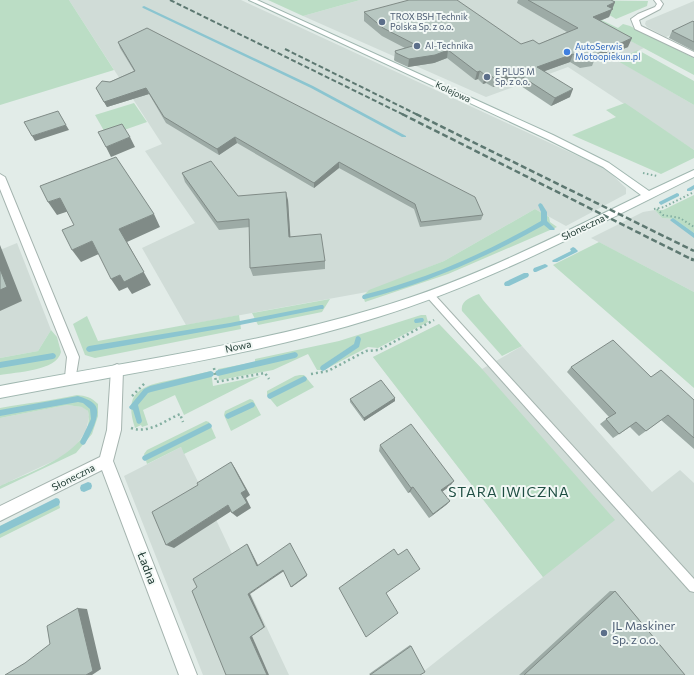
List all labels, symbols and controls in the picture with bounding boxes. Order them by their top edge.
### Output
place label: TROX BSH Technik Polska Sp. z o.o. [390,11,468,32]
marker: TROX BSH Technik Polska Sp. z o.o. [377,17,387,27]
place label: Al-Technika [425,40,474,51]
marker: Al-Technika [412,41,422,51]
place label: AutoSerwis Motoopiekun.pl [575,41,640,62]
marker: AutoSerwis Motoopiekun.pl [562,47,572,57]
place label: E PLUS M Sp. z o.o. [495,66,535,87]
marker: E PLUS M Sp. z o.o. [482,72,492,82]
street label: Kolejowa [434,79,473,105]
street label: Słoneczna [559,211,607,243]
street label: Nowa [224,337,252,355]
street label: Słoneczna [49,461,97,493]
district label: STARA IWICZNA [448,483,570,500]
street label: Ładna [135,549,160,586]
place label: JL Maskiner Sp. z o.o. [612,618,676,646]
marker: JL Maskiner Sp. z o.o. [599,628,609,638]

